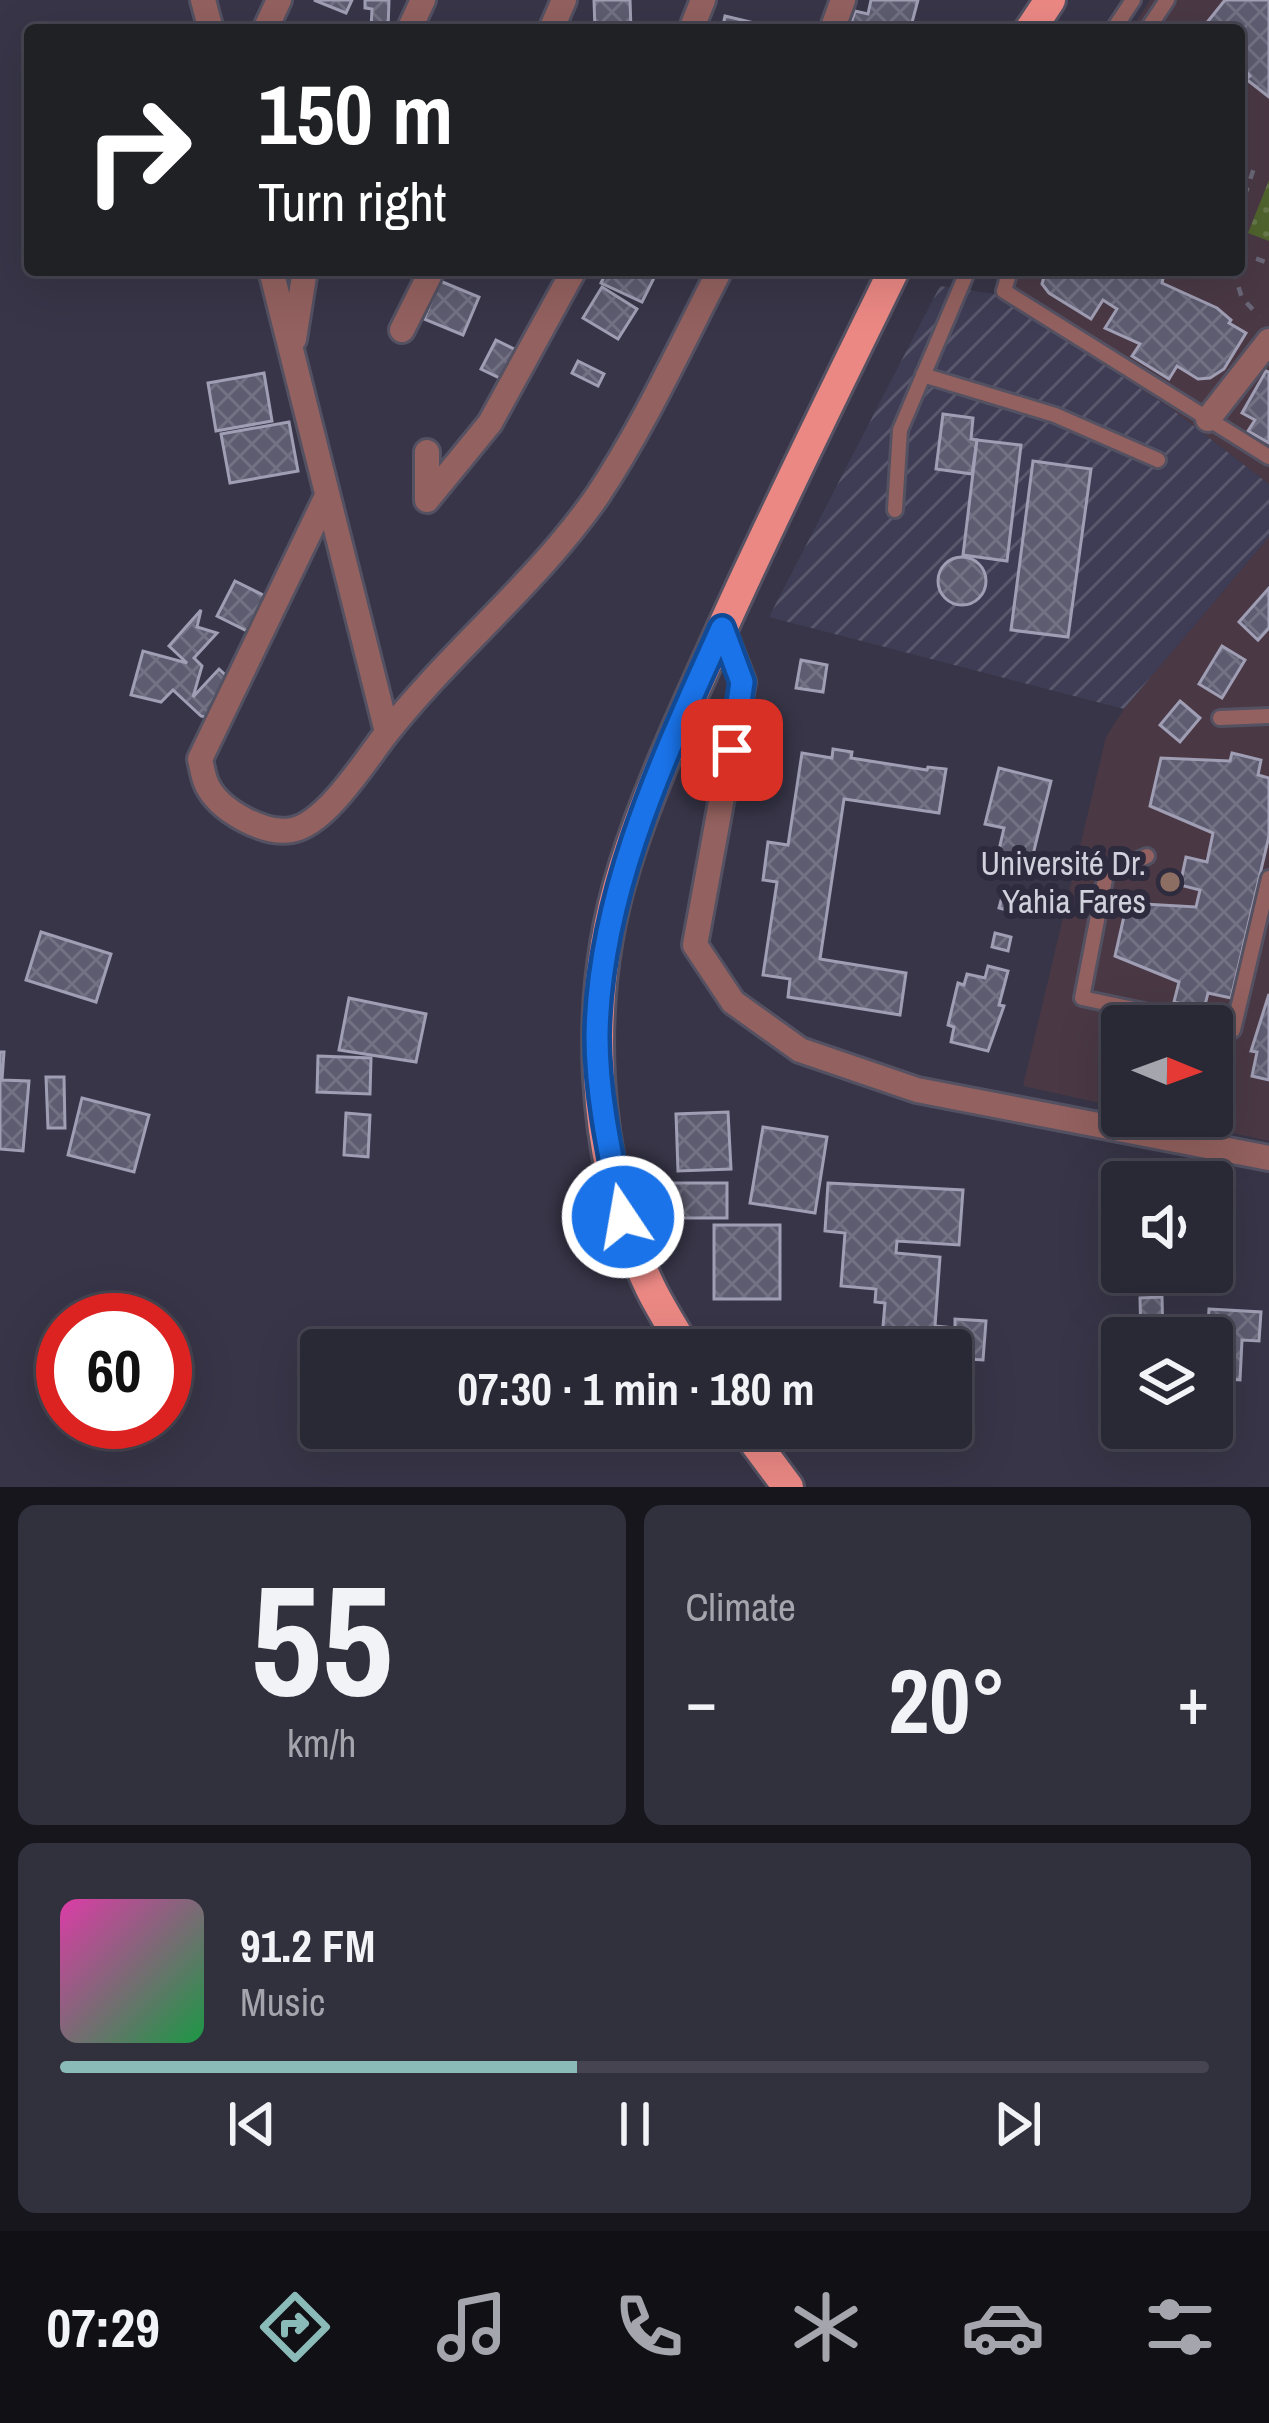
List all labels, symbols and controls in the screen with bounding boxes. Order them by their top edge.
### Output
text: 150 m [258,57,453,170]
icon: right [60,72,216,228]
text: Turn right [258,165,446,238]
pin [681,699,783,801]
icon: arrive [699,717,765,783]
place label: Université Dr. Yahia Fares [981,841,1146,923]
marker: Université Dr. Yahia Fares [1157,869,1183,895]
north arrow [1101,1005,1233,1137]
map controls [1101,1005,1233,1449]
position arrow [560,1154,686,1280]
button: sound [1101,1161,1233,1293]
speed limit sign: 60 [36,1293,192,1449]
button: layers [1101,1317,1233,1449]
text: 07:30 · 1 min · 180 m [458,1358,814,1419]
text: 55 [251,1534,393,1744]
text: Climate [686,1581,796,1633]
text: 20° [888,1640,1006,1761]
text: − [686,1656,717,1745]
text: + [1177,1656,1209,1745]
text: km/h [287,1717,356,1769]
text: 91.2 FM [240,1915,375,1976]
text: Music [240,1976,325,2028]
icon: previous [219,2091,285,2157]
icon: pause [602,2091,668,2157]
icon: next [985,2091,1051,2157]
icon: directions [253,2285,337,2369]
icon: music [430,2285,514,2369]
icon: phone [607,2285,691,2369]
icon: climate [784,2285,868,2369]
icon: car [961,2285,1045,2369]
icon: filters [1138,2285,1222,2369]
text: 07:29 [47,2291,160,2364]

